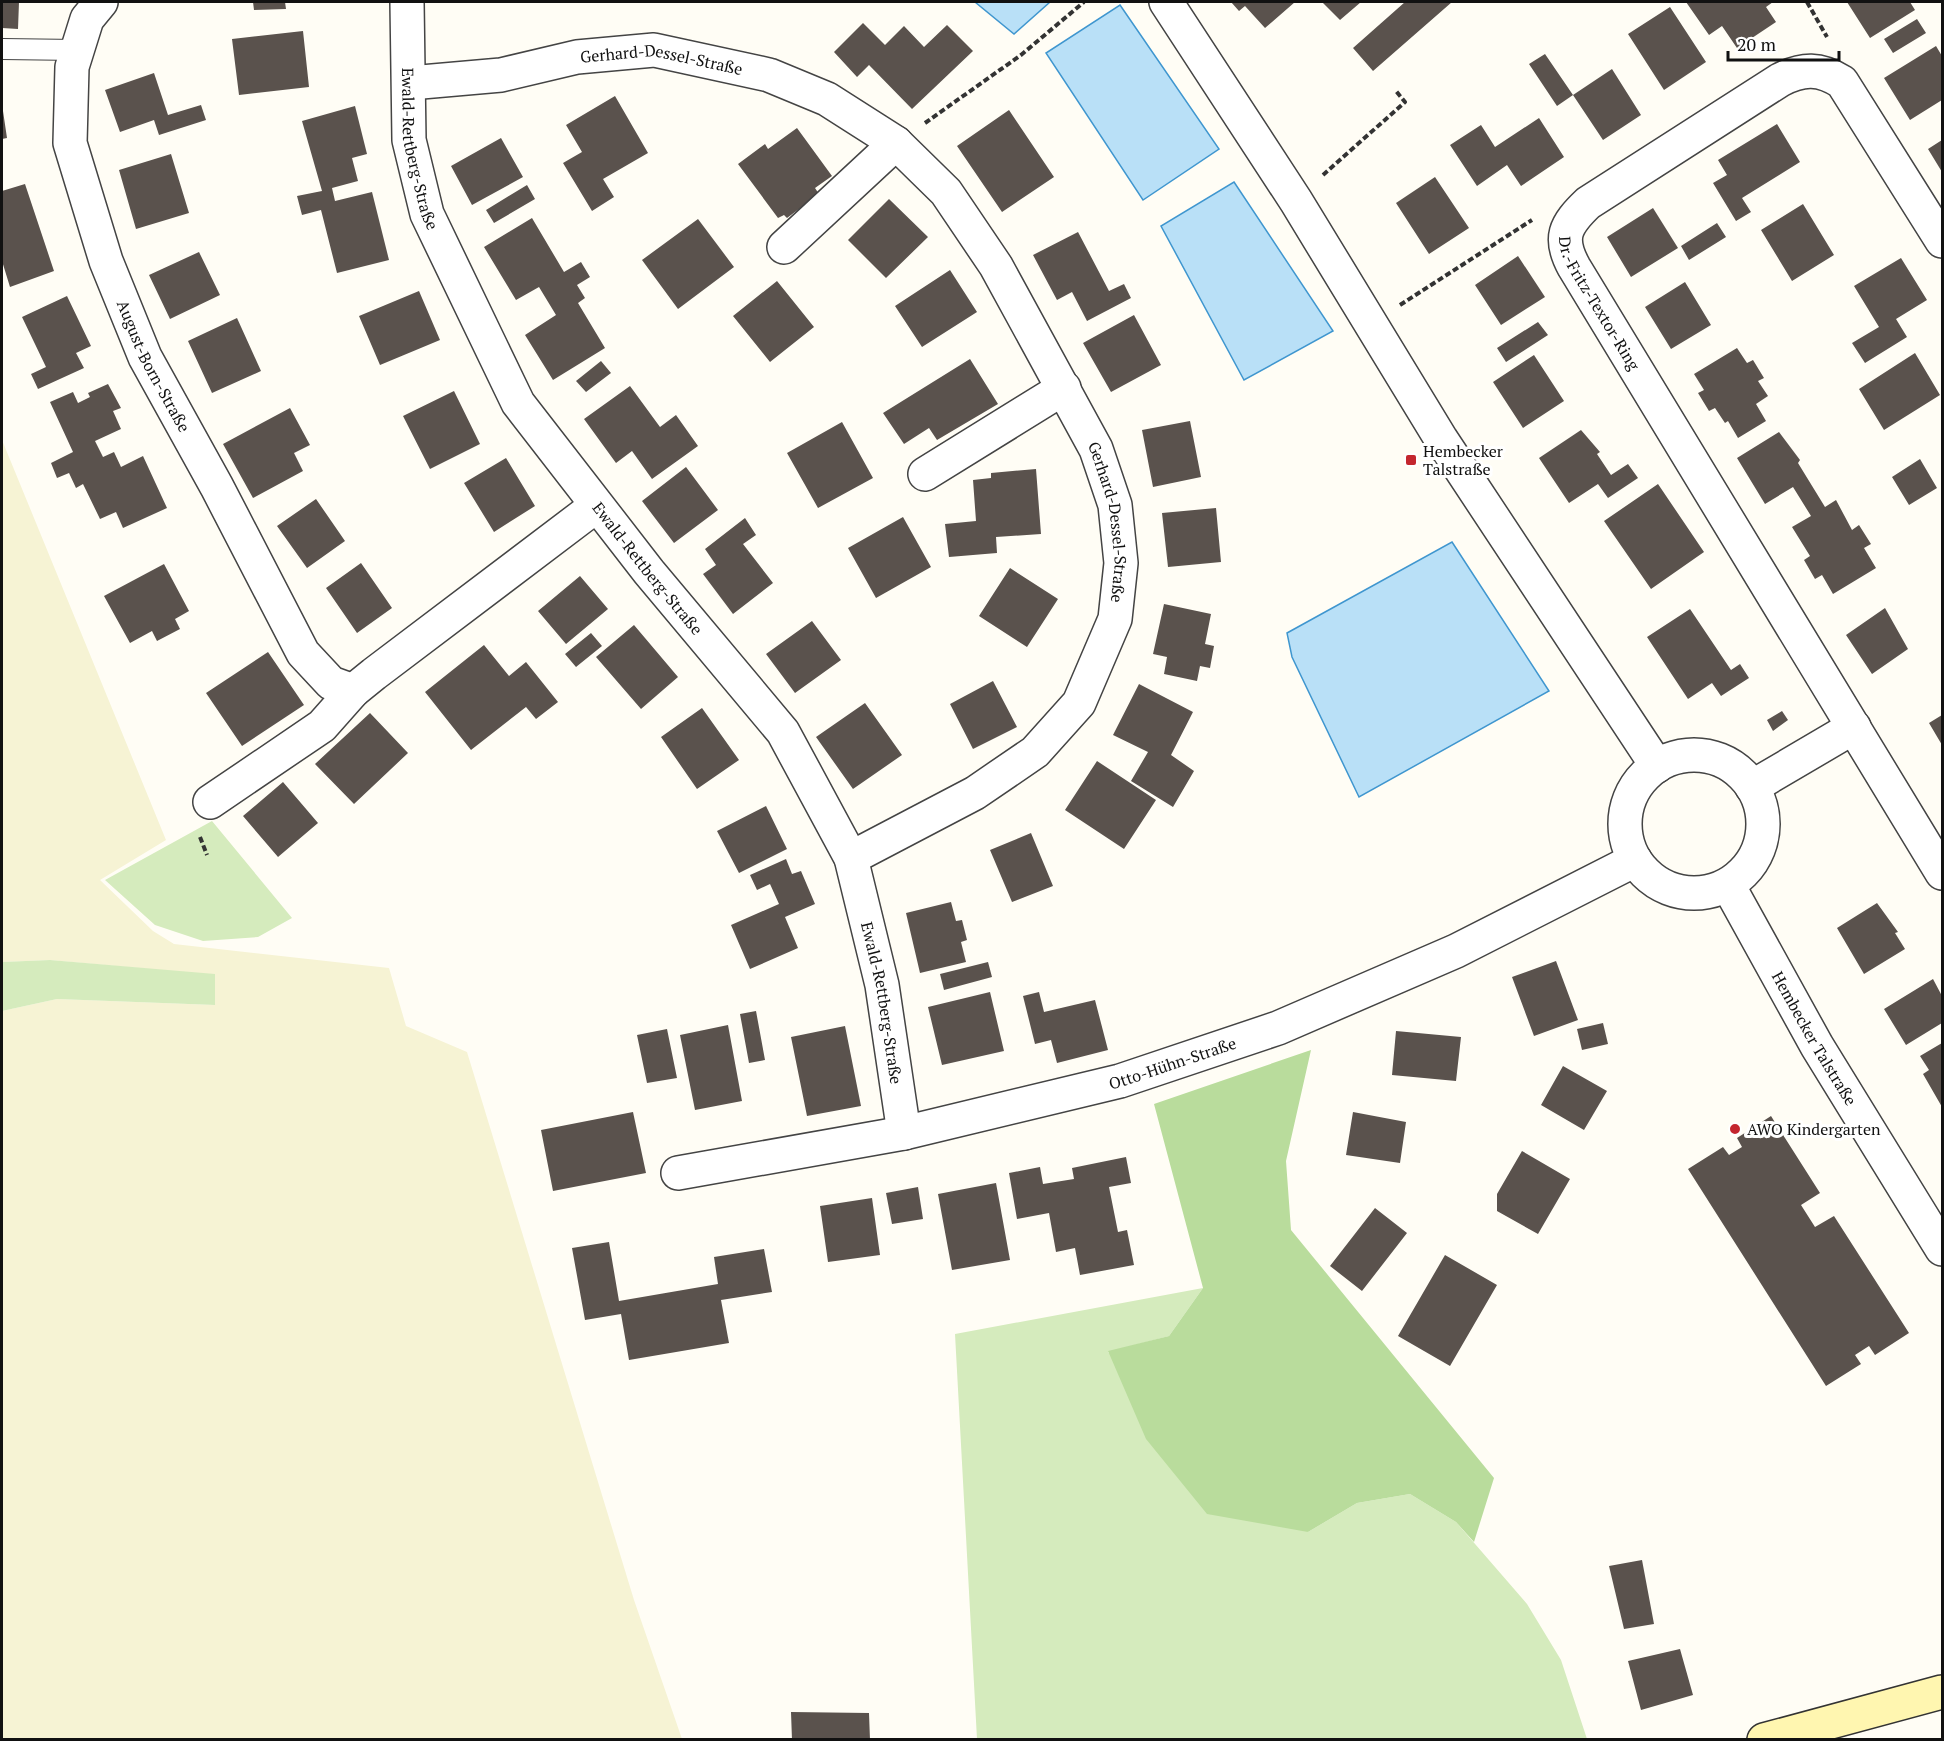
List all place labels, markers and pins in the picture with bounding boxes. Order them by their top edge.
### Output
place label: Hembecker Talstraße [1423,440,1504,480]
marker: Hembecker Talstraße [1404,453,1418,467]
place label: AWO Kindergarten [1747,1118,1881,1140]
marker: AWO Kindergarten [1728,1122,1742,1136]

